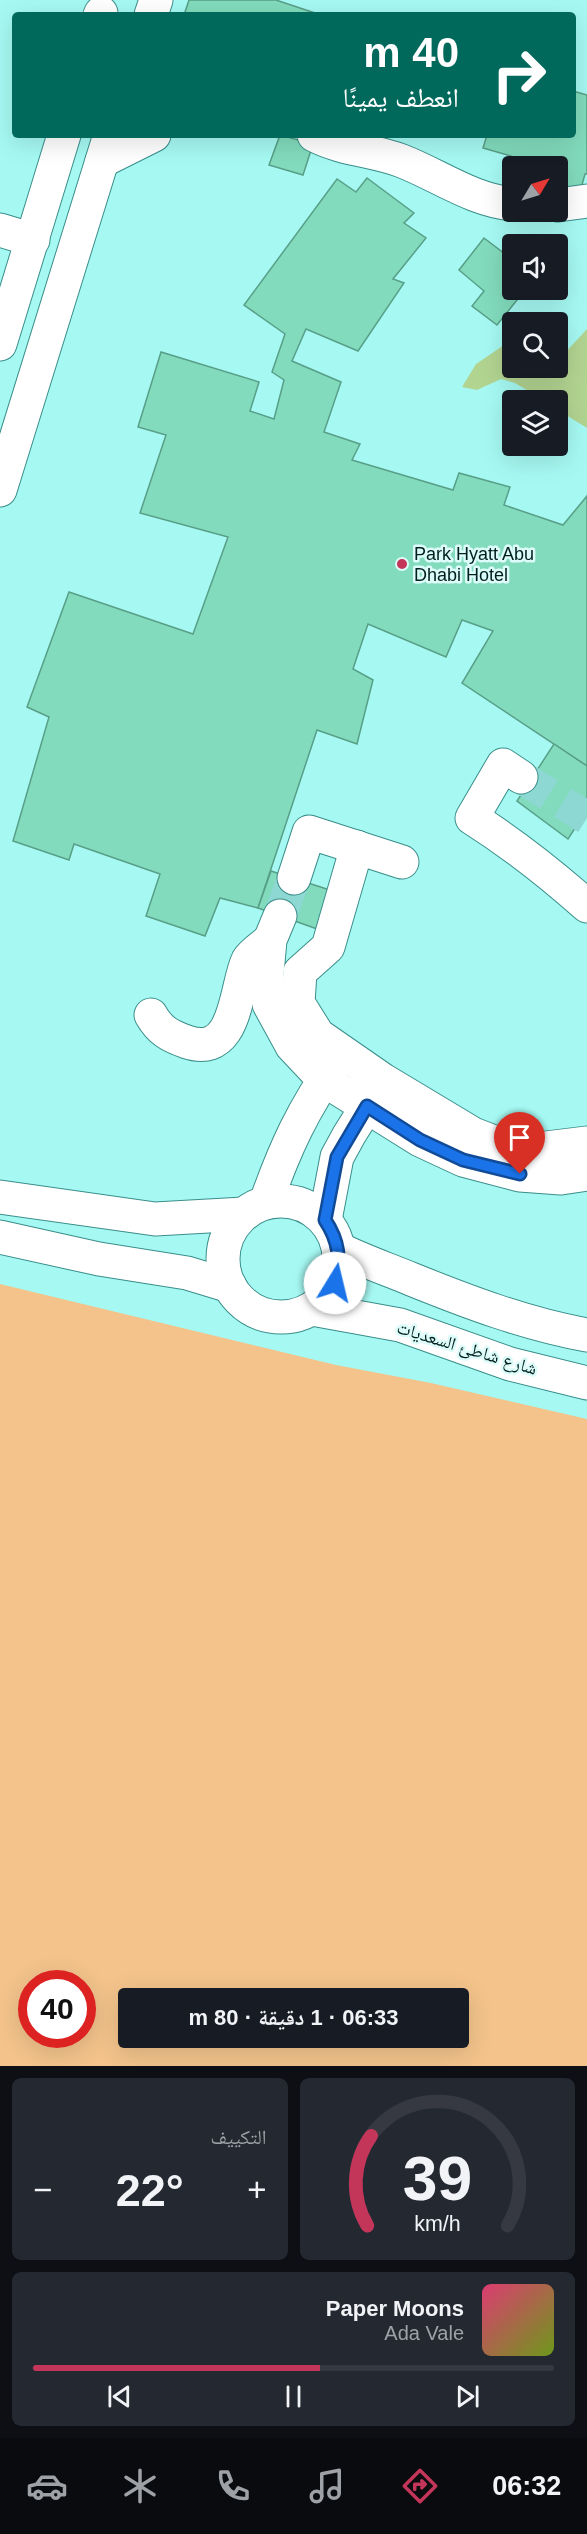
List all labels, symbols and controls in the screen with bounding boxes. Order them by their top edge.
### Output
text: 40 m [363,29,459,76]
icon: right [480,36,558,114]
text: انعطف يمينًا [343,83,459,113]
north arrow [502,156,568,222]
map controls [502,156,568,456]
button: sound [502,234,568,300]
button: search [502,312,568,378]
button: layers [502,390,568,456]
place label: Park Hyatt Abu Dhabi Hotel [414,544,534,585]
marker: Park Hyatt Abu Dhabi Hotel [395,557,409,571]
pin [494,1112,545,1174]
icon: arrive [503,1121,536,1154]
position arrow [303,1251,367,1315]
street label: شارع شاطئ السعديات [394,1317,540,1380]
speed limit sign: 40 [18,1970,96,2048]
text: 06:33 · 1 دقيقة · 80 m [188,2005,399,2030]
text: التكييف [210,2126,267,2148]
text: 39 [403,2144,472,2213]
text: 22° [116,2165,184,2216]
text: − [33,2171,52,2208]
text: + [247,2171,267,2208]
text: km/h [414,2212,460,2236]
text: Paper Moons [326,2296,464,2321]
text: Ada Vale [384,2322,464,2344]
icon: previous [103,2380,136,2413]
icon: pause [277,2380,310,2413]
icon: next [451,2380,484,2413]
icon: car [26,2465,68,2507]
icon: climate [119,2465,161,2507]
icon: phone [212,2465,254,2507]
icon: music [306,2465,348,2507]
icon: directions [399,2465,441,2507]
text: 06:32 [492,2471,561,2501]

